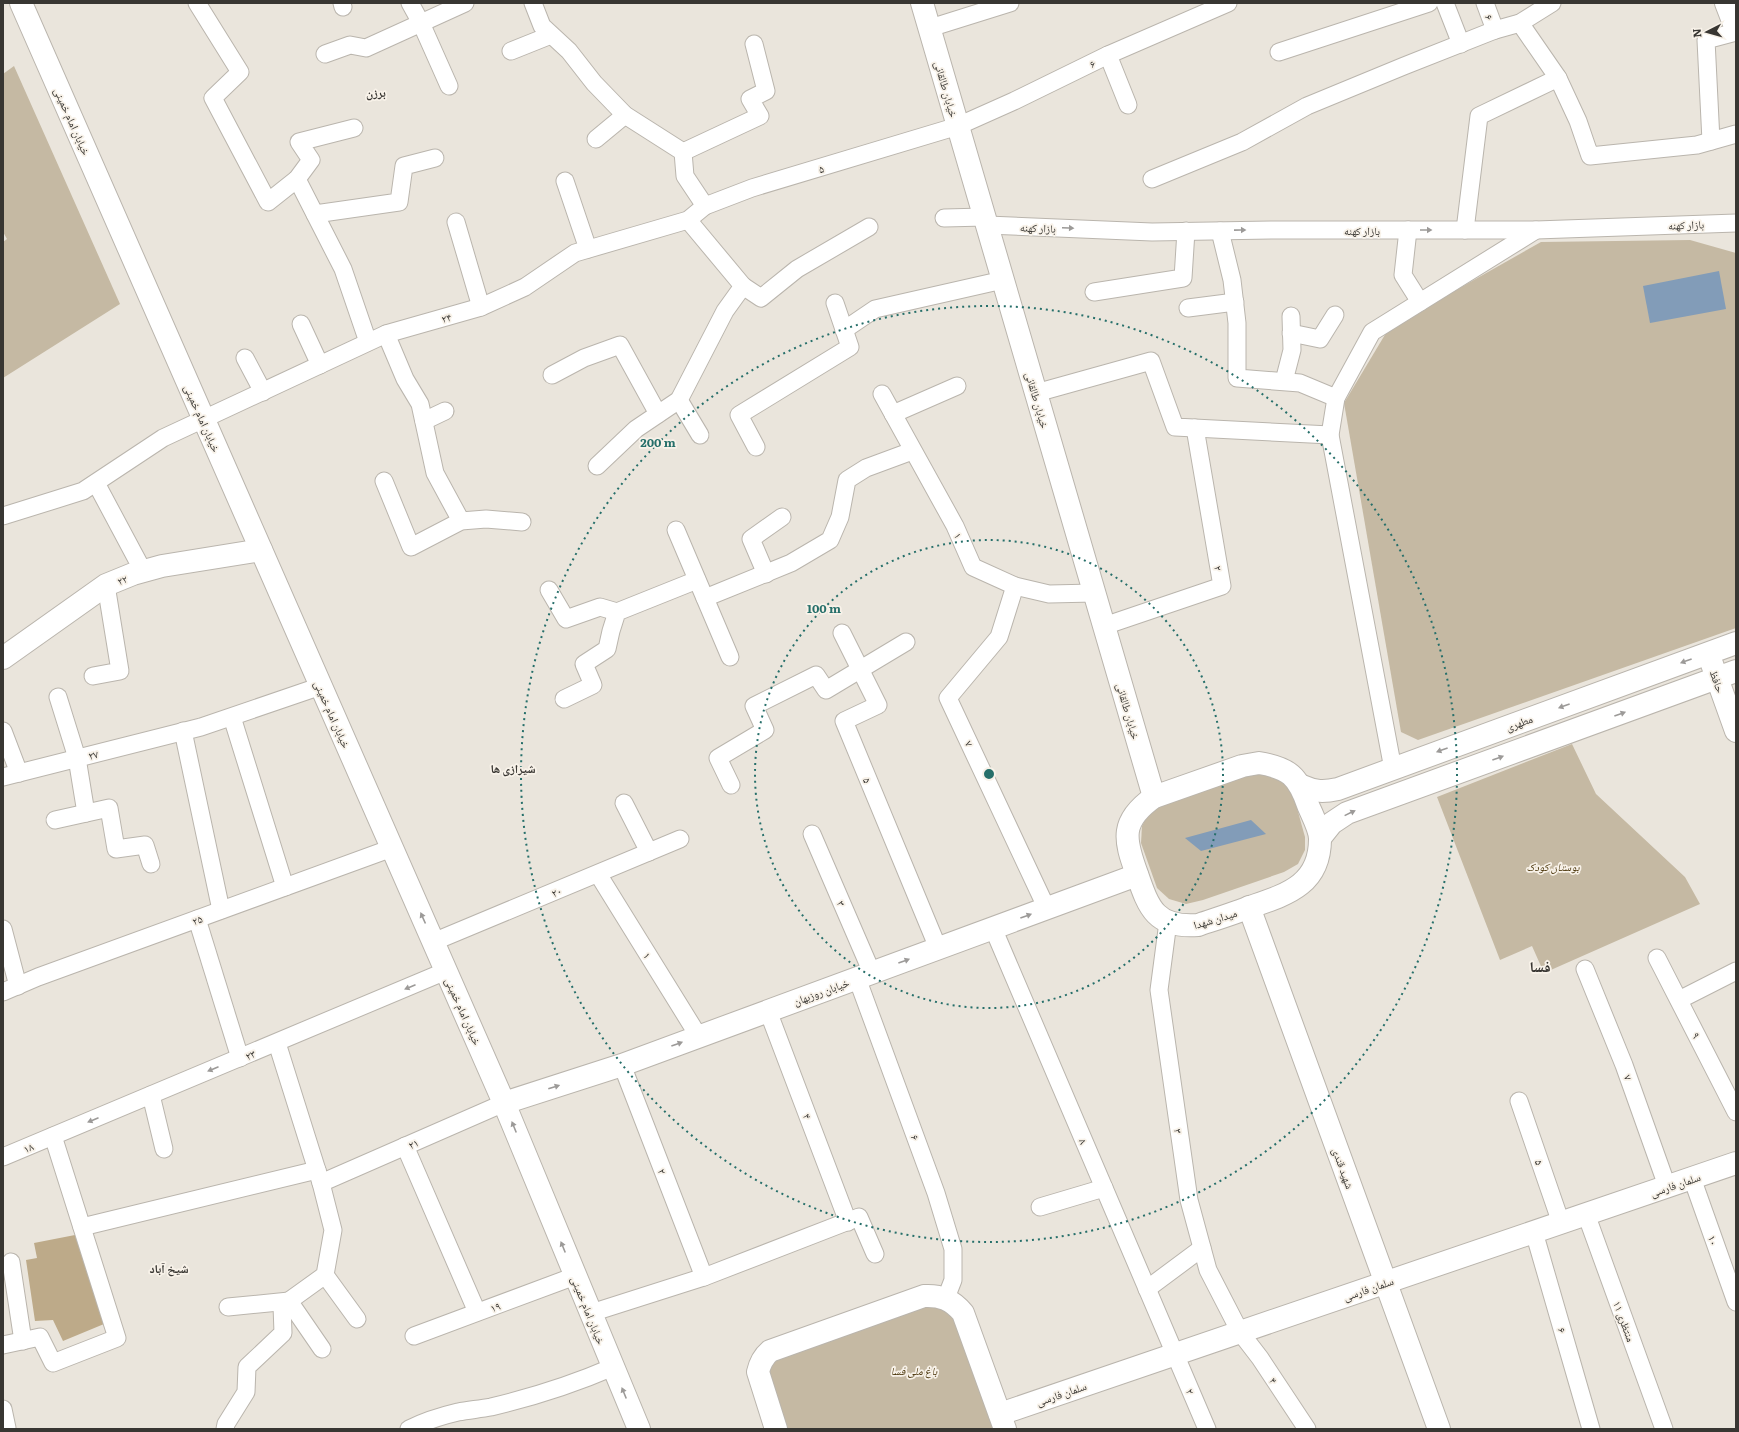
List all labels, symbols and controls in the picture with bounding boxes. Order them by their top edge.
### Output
street label: ۶ [1482,12,1498,22]
north arrow [1687,12,1727,52]
text: N [1688,28,1704,39]
street label: ۶ [1086,55,1098,71]
street label: خیابان طالقانی [931,59,963,119]
district label: برزن [366,83,386,101]
street label: خیابان امام خمینی [51,85,95,157]
street label: ۵ [816,160,826,176]
street label: بازار کهنه [1668,215,1704,233]
street label: بازار کهنه [1020,218,1056,236]
street label: بازار کهنه [1344,222,1380,238]
one-way arrow [1062,225,1074,232]
one-way arrow [1234,227,1246,234]
one-way arrow [1420,227,1433,233]
street label: ۲۴ [439,308,453,326]
street label: خیابان طالقانی [1022,370,1054,430]
street label: خیابان امام خمینی [181,382,225,454]
text: 200 m [640,433,676,451]
street label: ۱ [951,529,967,541]
street label: ۲ [1211,564,1227,572]
street label: ۲۲ [114,570,130,588]
text: 100 m [807,599,841,617]
one-way arrow [1680,658,1692,664]
street label: حافظ [1707,667,1729,695]
street label: خیابان امام خمینی [311,678,355,750]
street label: خیابان طالقانی [1113,681,1145,741]
one-way arrow [1558,703,1570,709]
street label: مطهری [1503,710,1535,734]
one-way arrow [1614,710,1626,716]
street label: ۷ [962,737,978,749]
street label: ۲۷ [86,745,100,763]
one-way arrow [1436,748,1448,754]
one-way arrow [1492,755,1504,761]
district label: شیرازی ها [490,759,536,777]
centre of rings [982,767,996,781]
street label: ۵ [860,775,876,785]
one-way arrow [1344,810,1355,816]
park label: بوستان کودک [1527,858,1580,874]
street label: ۲۰ [548,882,564,900]
street label: ۳ [834,898,850,908]
street label: میدان شهدا [1191,904,1239,932]
street label: ۲۵ [190,910,204,928]
one-way arrow [419,911,425,923]
one-way arrow [1021,913,1033,919]
street label: ۱ [640,949,656,961]
district label: فسا [1529,954,1551,977]
one-way arrow [899,957,911,963]
street label: خیابان روزبهان [791,974,851,1008]
street label: خیابان امام خمینی [442,975,486,1047]
one-way arrow [404,984,416,990]
street label: ۹ [1689,1029,1705,1041]
one-way arrow [672,1041,684,1047]
street label: ۲۳ [242,1045,258,1063]
one-way arrow [206,1067,218,1073]
street label: ۷ [1621,1072,1637,1082]
one-way arrow [549,1084,561,1090]
street label: ۴ [800,1111,816,1121]
one-way arrow [86,1117,98,1123]
one-way arrow [510,1120,516,1132]
street label: ۳ [1171,1127,1187,1135]
street label: ۶ [908,1132,924,1142]
street label: ۲۱ [405,1134,421,1152]
street label: ۸ [1076,1136,1092,1146]
street label: ۱۸ [20,1138,36,1156]
street label: شهید قندی [1329,1145,1359,1191]
street label: ۵ [1532,1157,1548,1167]
street label: ۲ [655,1166,671,1176]
street label: سلمان فارسی [1648,1168,1702,1200]
street label: ۱۰ [1705,1233,1723,1247]
one-way arrow [560,1240,566,1252]
district label: شیخ آباد [149,1259,189,1277]
street label: سلمان فارسی [1341,1272,1395,1304]
street label: خیابان امام خمینی [568,1273,610,1347]
street label: ۱۹ [488,1297,502,1315]
street label: منتظری ۱۱ [1610,1298,1640,1344]
street label: ۶ [1555,1325,1571,1335]
park label: باغ ملی فسا [891,1362,938,1379]
street label: ۴ [1266,1374,1282,1386]
street label: سلمان فارسی [1034,1377,1088,1409]
one-way arrow [620,1386,626,1398]
street label: ۲ [1183,1386,1199,1396]

